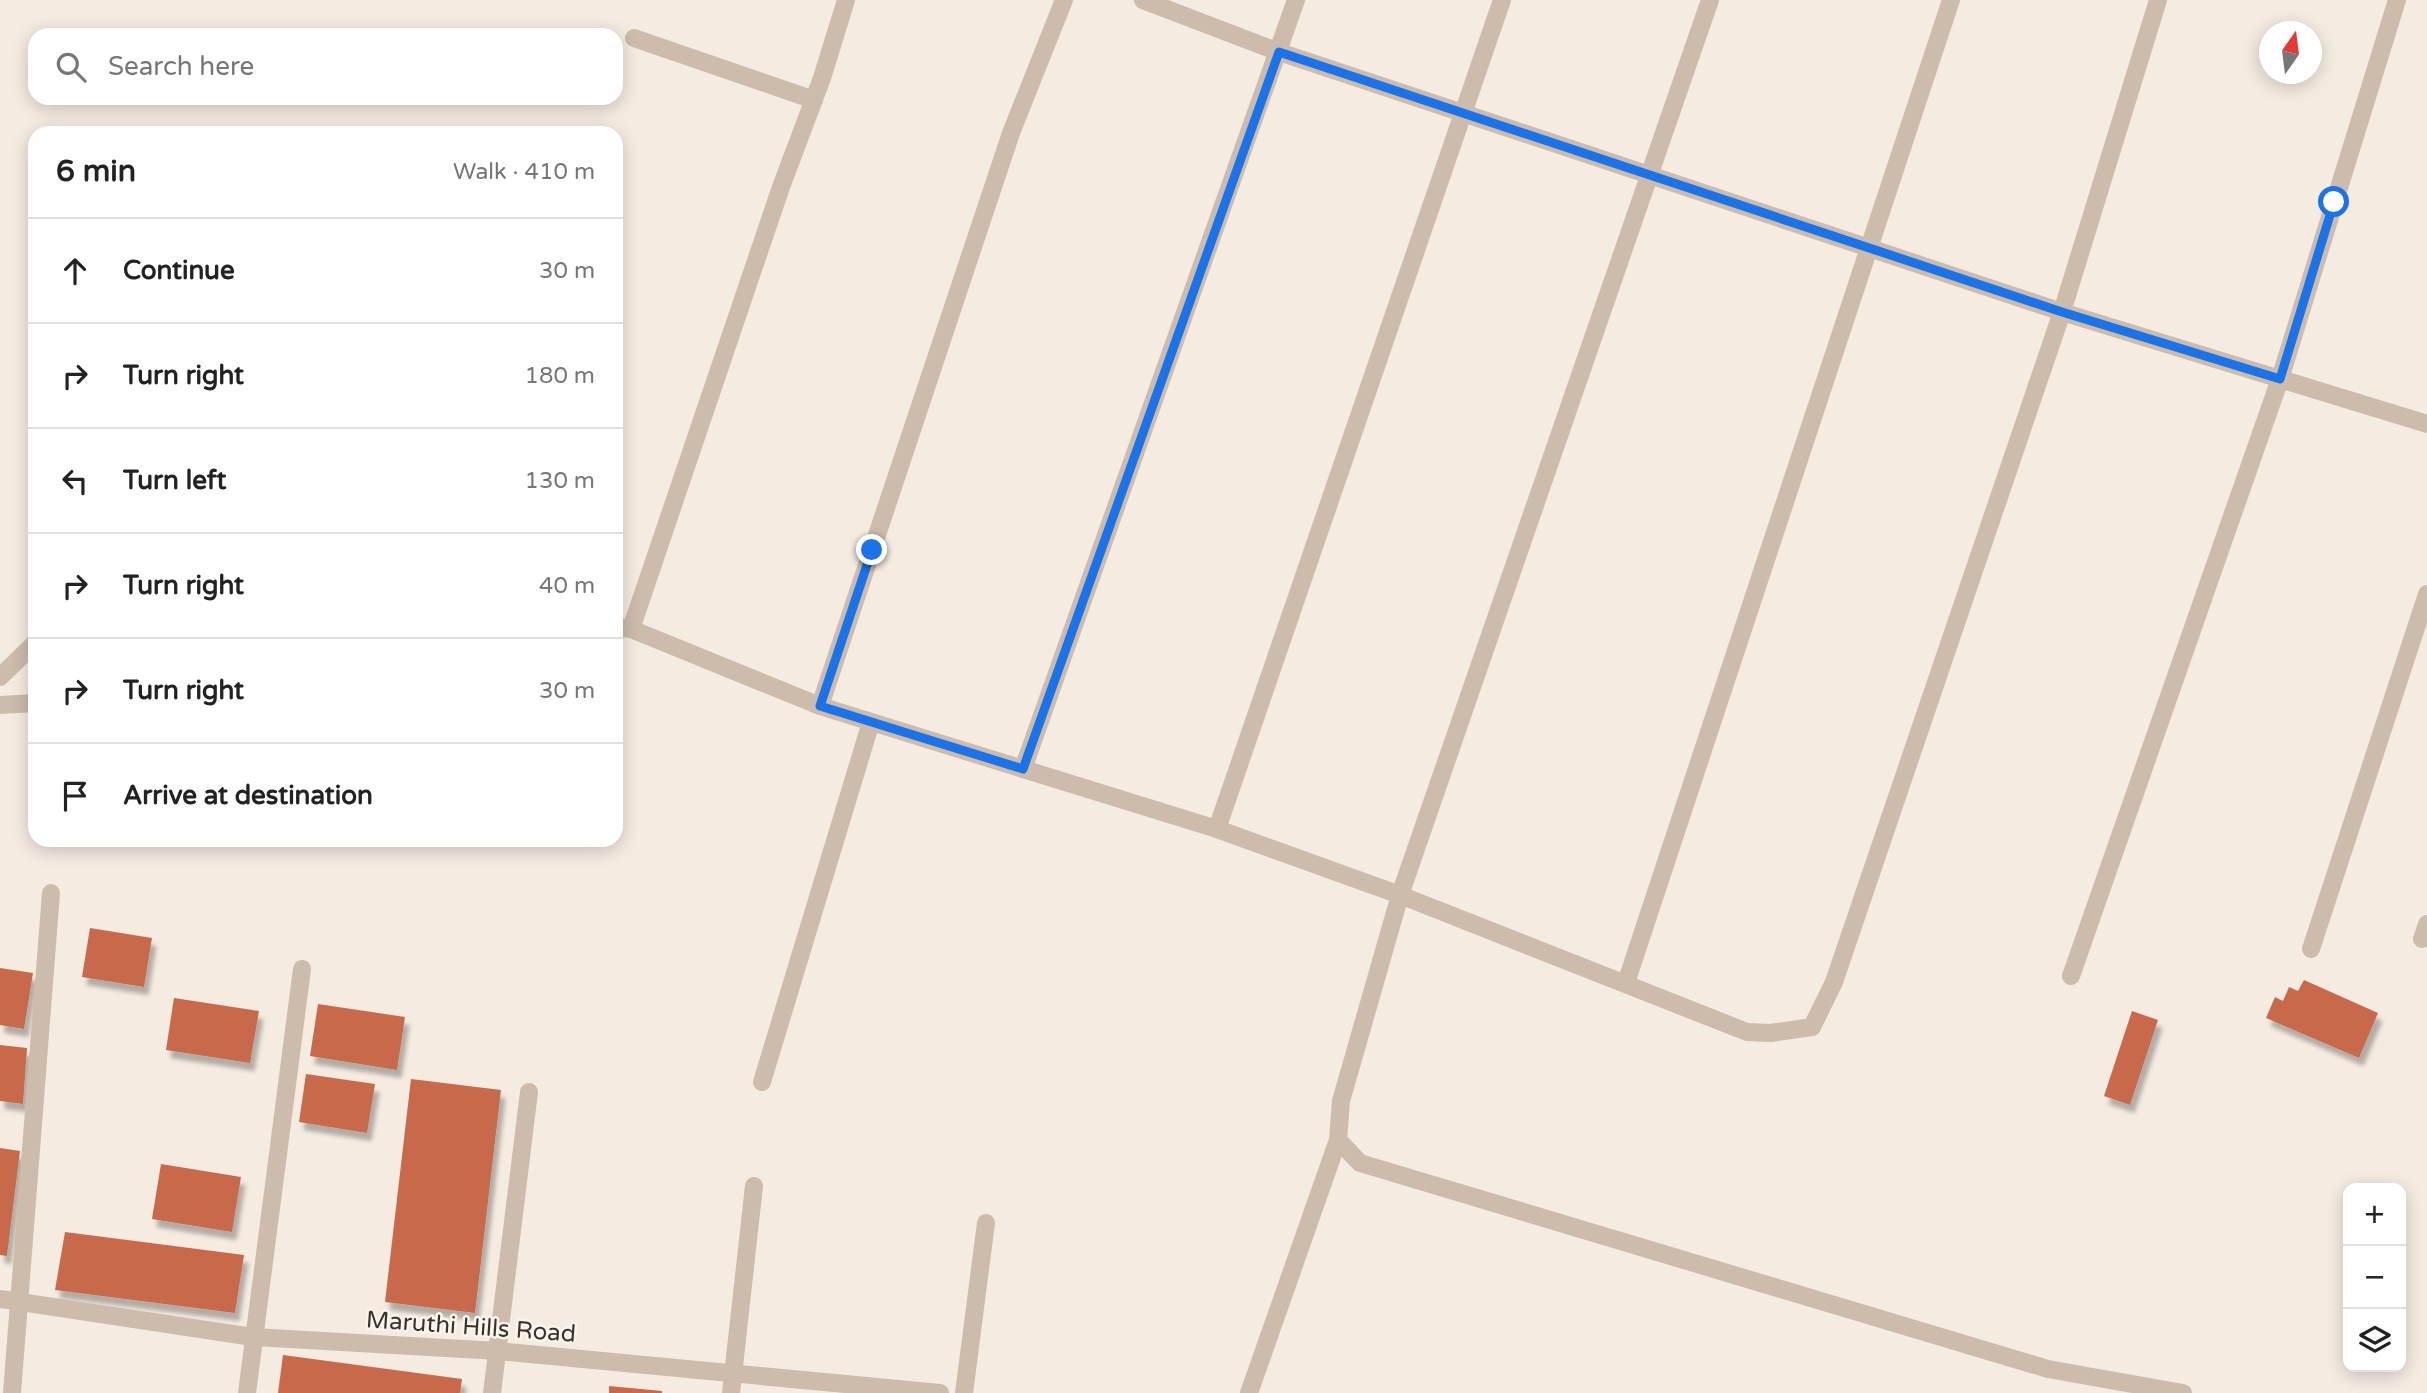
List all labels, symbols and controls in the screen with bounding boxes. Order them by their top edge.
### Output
north arrow [2259,21,2322,84]
search box [28,28,623,105]
icon: search [52,48,90,86]
text: Search here [108,51,254,82]
text: 6 min [56,153,136,190]
text: Walk · 410 m [453,158,595,186]
route start [2318,186,2349,217]
icon: ahead [56,252,94,290]
text: Continue [123,255,235,286]
text: 30 m [539,257,595,285]
icon: right [56,357,94,395]
text: Turn right [123,360,244,391]
text: 180 m [525,362,595,390]
icon: left [56,462,94,500]
text: Turn left [123,465,226,496]
text: 130 m [525,467,595,495]
route end [856,534,887,565]
icon: right [56,567,94,605]
text: Turn right [123,570,244,601]
text: 40 m [539,572,595,600]
icon: right [56,672,94,710]
text: Turn right [123,675,244,706]
text: 30 m [539,677,595,705]
icon: arrive [56,777,94,815]
text: Arrive at destination [123,780,373,811]
map controls [2343,1183,2406,1372]
button: + [2343,1183,2406,1246]
button: − [2343,1246,2406,1309]
street label: Maruthi Hills Road [365,1305,577,1349]
button: layers [2343,1309,2406,1372]

